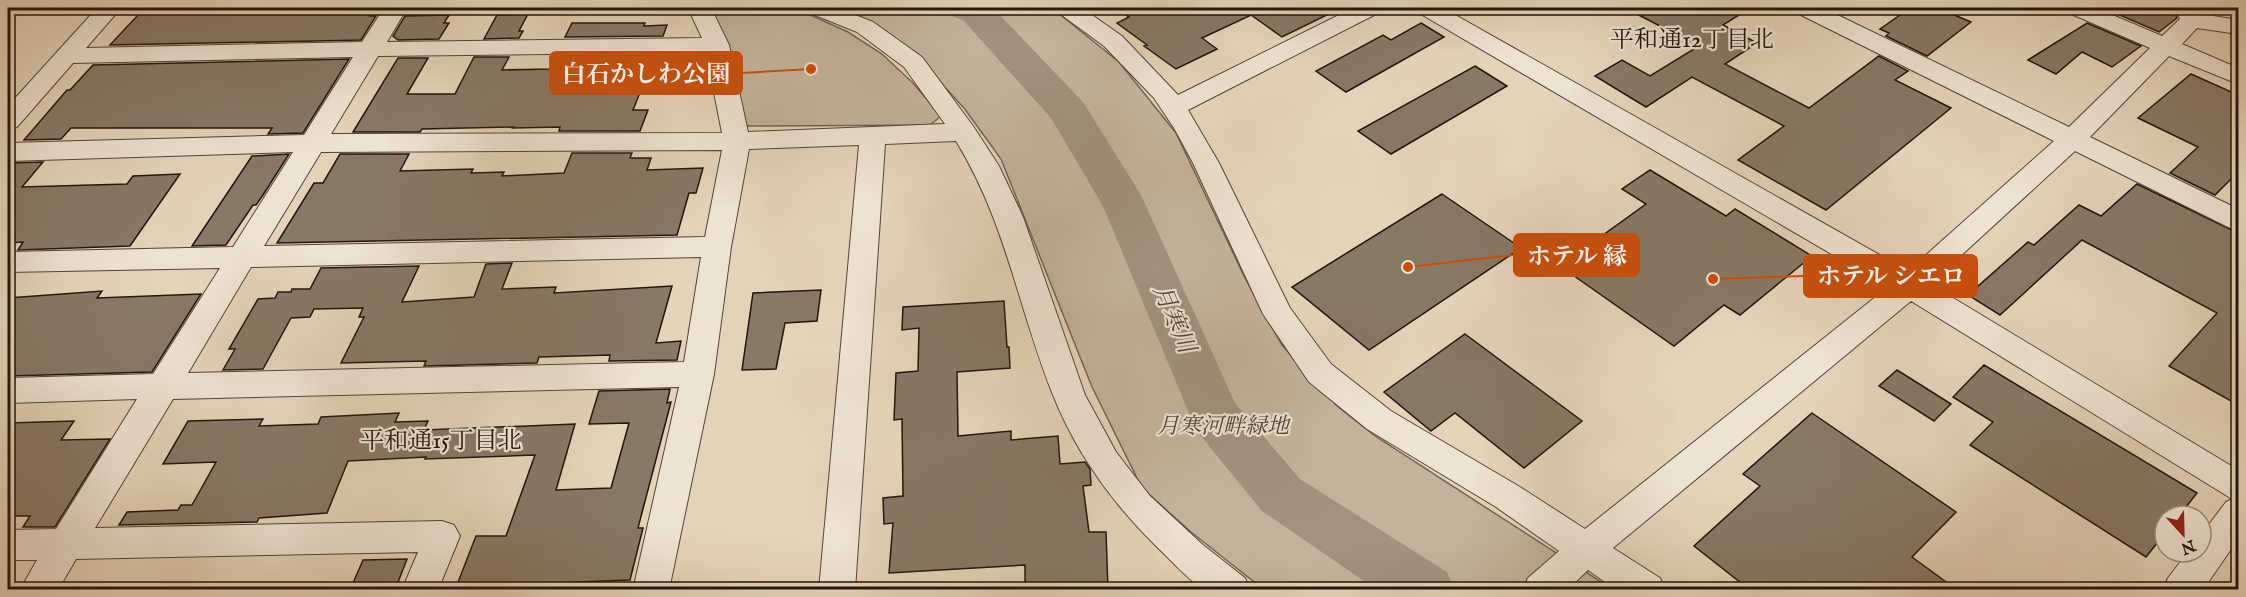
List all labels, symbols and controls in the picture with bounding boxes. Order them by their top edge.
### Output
district label: 平和通12丁目北 [1610,25,1774,56]
callout: 白石かしわ公園 [550,52,742,94]
text: 白石かしわ公園 [562,60,730,91]
callout: ホテル 縁 [1514,234,1639,276]
text: ホテル 縁 [1527,242,1627,273]
callout: ホテル シエロ [1804,255,1977,297]
text: ホテル シエロ [1817,262,1965,293]
water label: 月寒川 [1145,280,1203,361]
park label: 月寒河畔緑地 [1157,413,1291,441]
district label: 平和通15丁目北 [360,426,522,457]
north arrow [2153,504,2213,564]
text: N [2178,534,2199,558]

